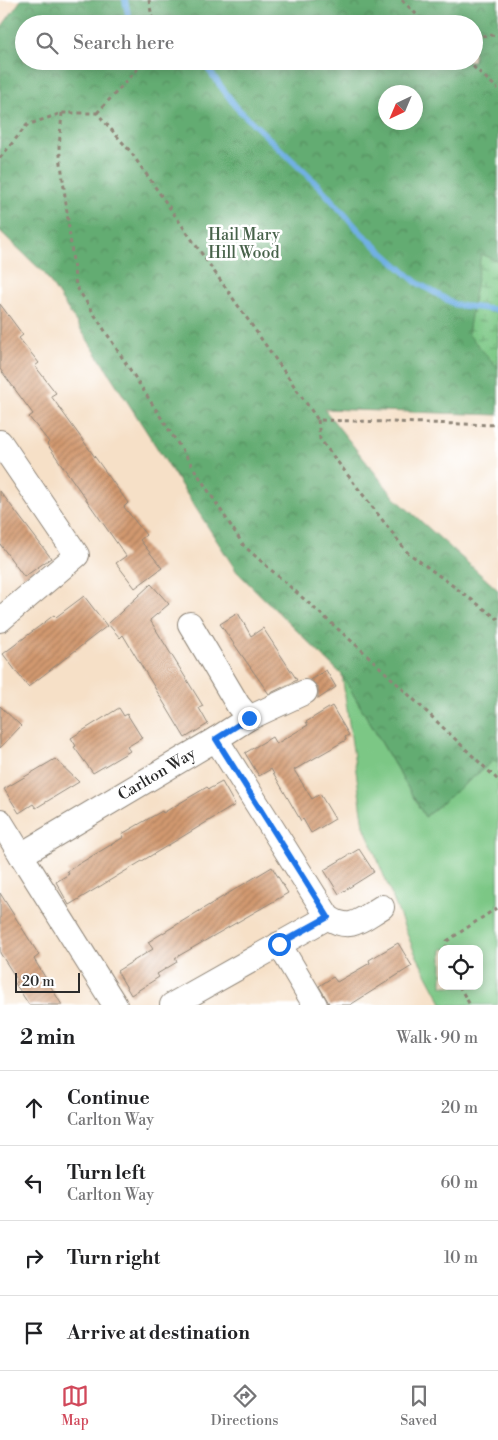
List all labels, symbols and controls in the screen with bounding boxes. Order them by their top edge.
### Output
search box [15,15,483,70]
icon: search [33,29,61,57]
text: Search here [73,31,174,55]
north arrow [378,85,423,130]
park label: Hail Mary Hill Wood [208,225,280,263]
route end [238,707,261,730]
street label: Carlton Way [114,743,199,805]
route start [268,933,291,956]
map controls [438,945,483,990]
button: locate [438,945,483,990]
scale bar [15,970,80,993]
text: 20 m [22,973,54,991]
text: 2 min [20,1025,75,1051]
text: Walk · 90 m [396,1028,478,1048]
text: Continue [67,1086,150,1110]
icon: ahead [20,1094,48,1122]
text: 20 m [441,1098,478,1118]
text: Carlton Way [67,1110,154,1130]
text: Turn left [67,1161,146,1185]
icon: left [20,1169,48,1197]
text: 60 m [440,1173,478,1193]
text: Carlton Way [67,1185,154,1205]
icon: right [20,1244,48,1272]
text: Turn right [67,1246,160,1270]
text: 10 m [444,1248,478,1268]
icon: arrive [20,1319,48,1347]
text: Arrive at destination [67,1321,250,1345]
tab: Map [61,1382,89,1430]
tab: Directions [211,1382,278,1430]
tab: Saved [400,1382,437,1430]

